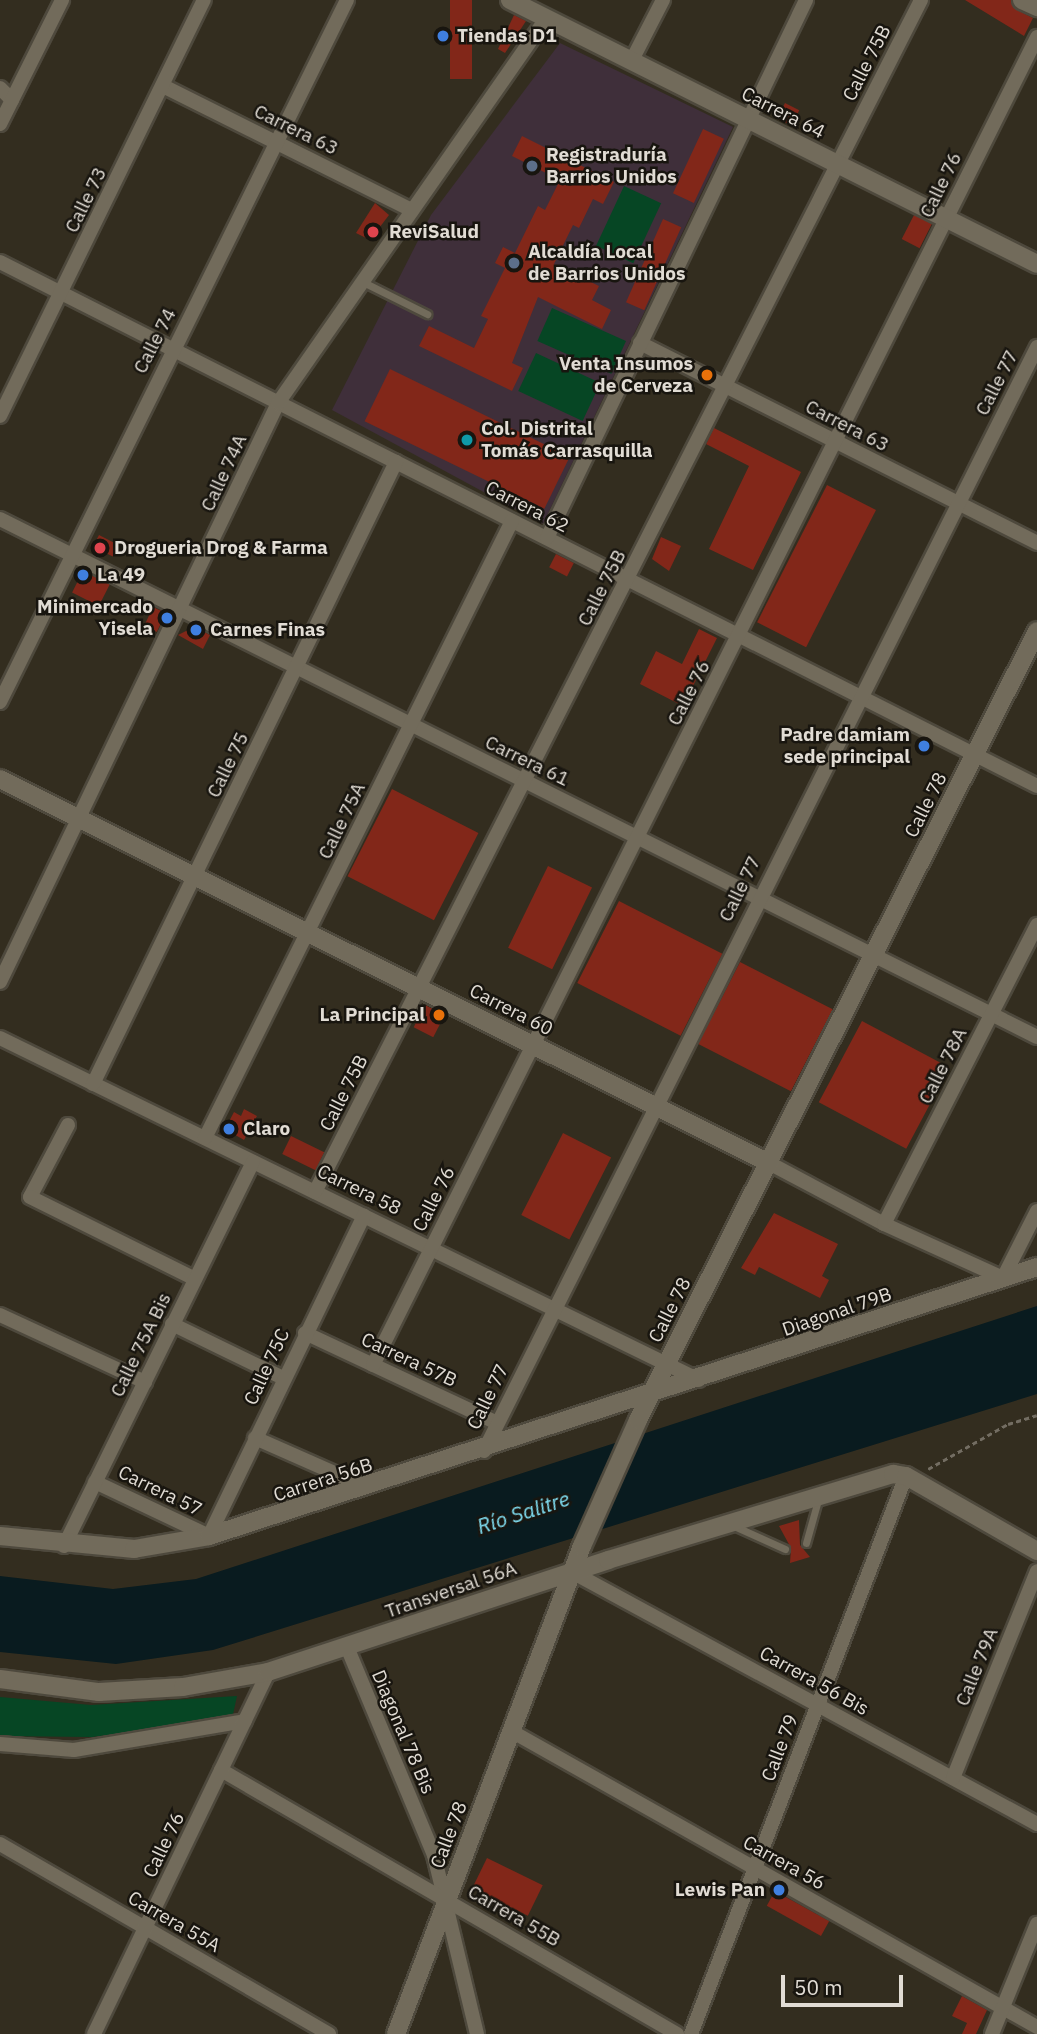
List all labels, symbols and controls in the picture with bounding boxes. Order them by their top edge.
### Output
street label: Calle 75B [838,21,896,105]
place label: Tiendas D1 [457,25,557,47]
marker: Tiendas D1 [435,28,451,44]
street label: Carrera 64 [737,82,829,144]
street label: Carrera 63 [250,100,342,160]
place label: Registraduría Barrios Unidos [546,144,677,188]
street label: Calle 76 [915,149,967,221]
marker: Registraduría Barrios Unidos [524,158,540,174]
street label: Calle 73 [60,164,112,236]
place label: ReviSalud [389,221,479,243]
marker: ReviSalud [363,222,383,242]
place label: Alcaldía Local de Barrios Unidos [528,241,686,285]
marker: Alcaldía Local de Barrios Unidos [506,255,522,271]
street label: Calle 74 [129,305,181,377]
street label: Calle 77 [971,347,1023,419]
place label: Venta Insumos de Cerveza [559,353,693,397]
marker: Venta Insumos de Cerveza [699,367,715,383]
street label: Carrera 63 [801,395,893,457]
place label: Col. Distrital Tomás Carrasquilla [481,418,653,462]
street label: Calle 74A [196,431,252,515]
marker: Col. Distrital Tomás Carrasquilla [459,432,475,448]
street label: Carrera 62 [481,476,573,538]
place label: Drogueria Drog & Farma [114,537,328,559]
marker: Drogueria Drog & Farma [92,540,108,556]
street label: Calle 75B [573,546,631,630]
place label: La 49 [97,564,145,586]
marker: La 49 [75,567,91,583]
place label: Minimercado Yisela [37,596,153,640]
marker: Minimercado Yisela [159,610,175,626]
place label: Carnes Finas [210,619,325,641]
marker: Carnes Finas [188,622,204,638]
street label: Calle 76 [663,657,715,729]
place label: Padre damiam sede principal [780,724,910,768]
street label: Calle 75 [202,729,254,801]
street label: Carrera 61 [481,731,573,791]
marker: Padre damiam sede principal [916,738,932,754]
street label: Calle 78 [900,769,952,841]
street label: Calle 75A [314,779,370,863]
street label: Calle 77 [714,853,766,925]
street label: Carrera 60 [465,979,557,1041]
place label: La Principal [319,1004,425,1026]
marker: La Principal [431,1007,447,1023]
street label: Calle 78A [914,1024,972,1108]
street label: Calle 75B [315,1051,373,1135]
place label: Claro [243,1118,290,1140]
marker: Claro [221,1121,237,1137]
street label: Carrera 58 [313,1160,405,1220]
street label: Calle 76 [408,1163,460,1235]
street label: Calle 78 [644,1274,696,1346]
street label: Diagonal 79B [779,1283,895,1341]
street label: Calle 75A Bis [106,1289,176,1401]
street label: Calle 75C [239,1325,295,1409]
street label: Carrera 57B [358,1328,460,1392]
street label: Calle 77 [462,1361,514,1433]
street label: Carrera 56B [271,1453,375,1507]
street label: Carrera 57 [114,1461,206,1521]
water label: Río Salitre [474,1485,572,1539]
street label: Transversal 56A [382,1557,520,1623]
street label: Calle 79A [951,1625,1003,1709]
street label: Carrera 56 Bis [755,1642,873,1720]
street label: Diagonal 78 Bis [367,1667,439,1797]
street label: Calle 79 [757,1711,803,1785]
street label: Calle 78 [426,1798,472,1872]
street label: Calle 76 [138,1809,190,1881]
street label: Carrera 56 [739,1831,829,1895]
place label: Lewis Pan [675,1879,765,1901]
street label: Carrera 55B [464,1880,564,1952]
marker: Lewis Pan [771,1882,787,1898]
street label: Carrera 55A [124,1886,224,1958]
scale bar [785,1960,908,2004]
text: 50 m [794,1973,843,2001]

